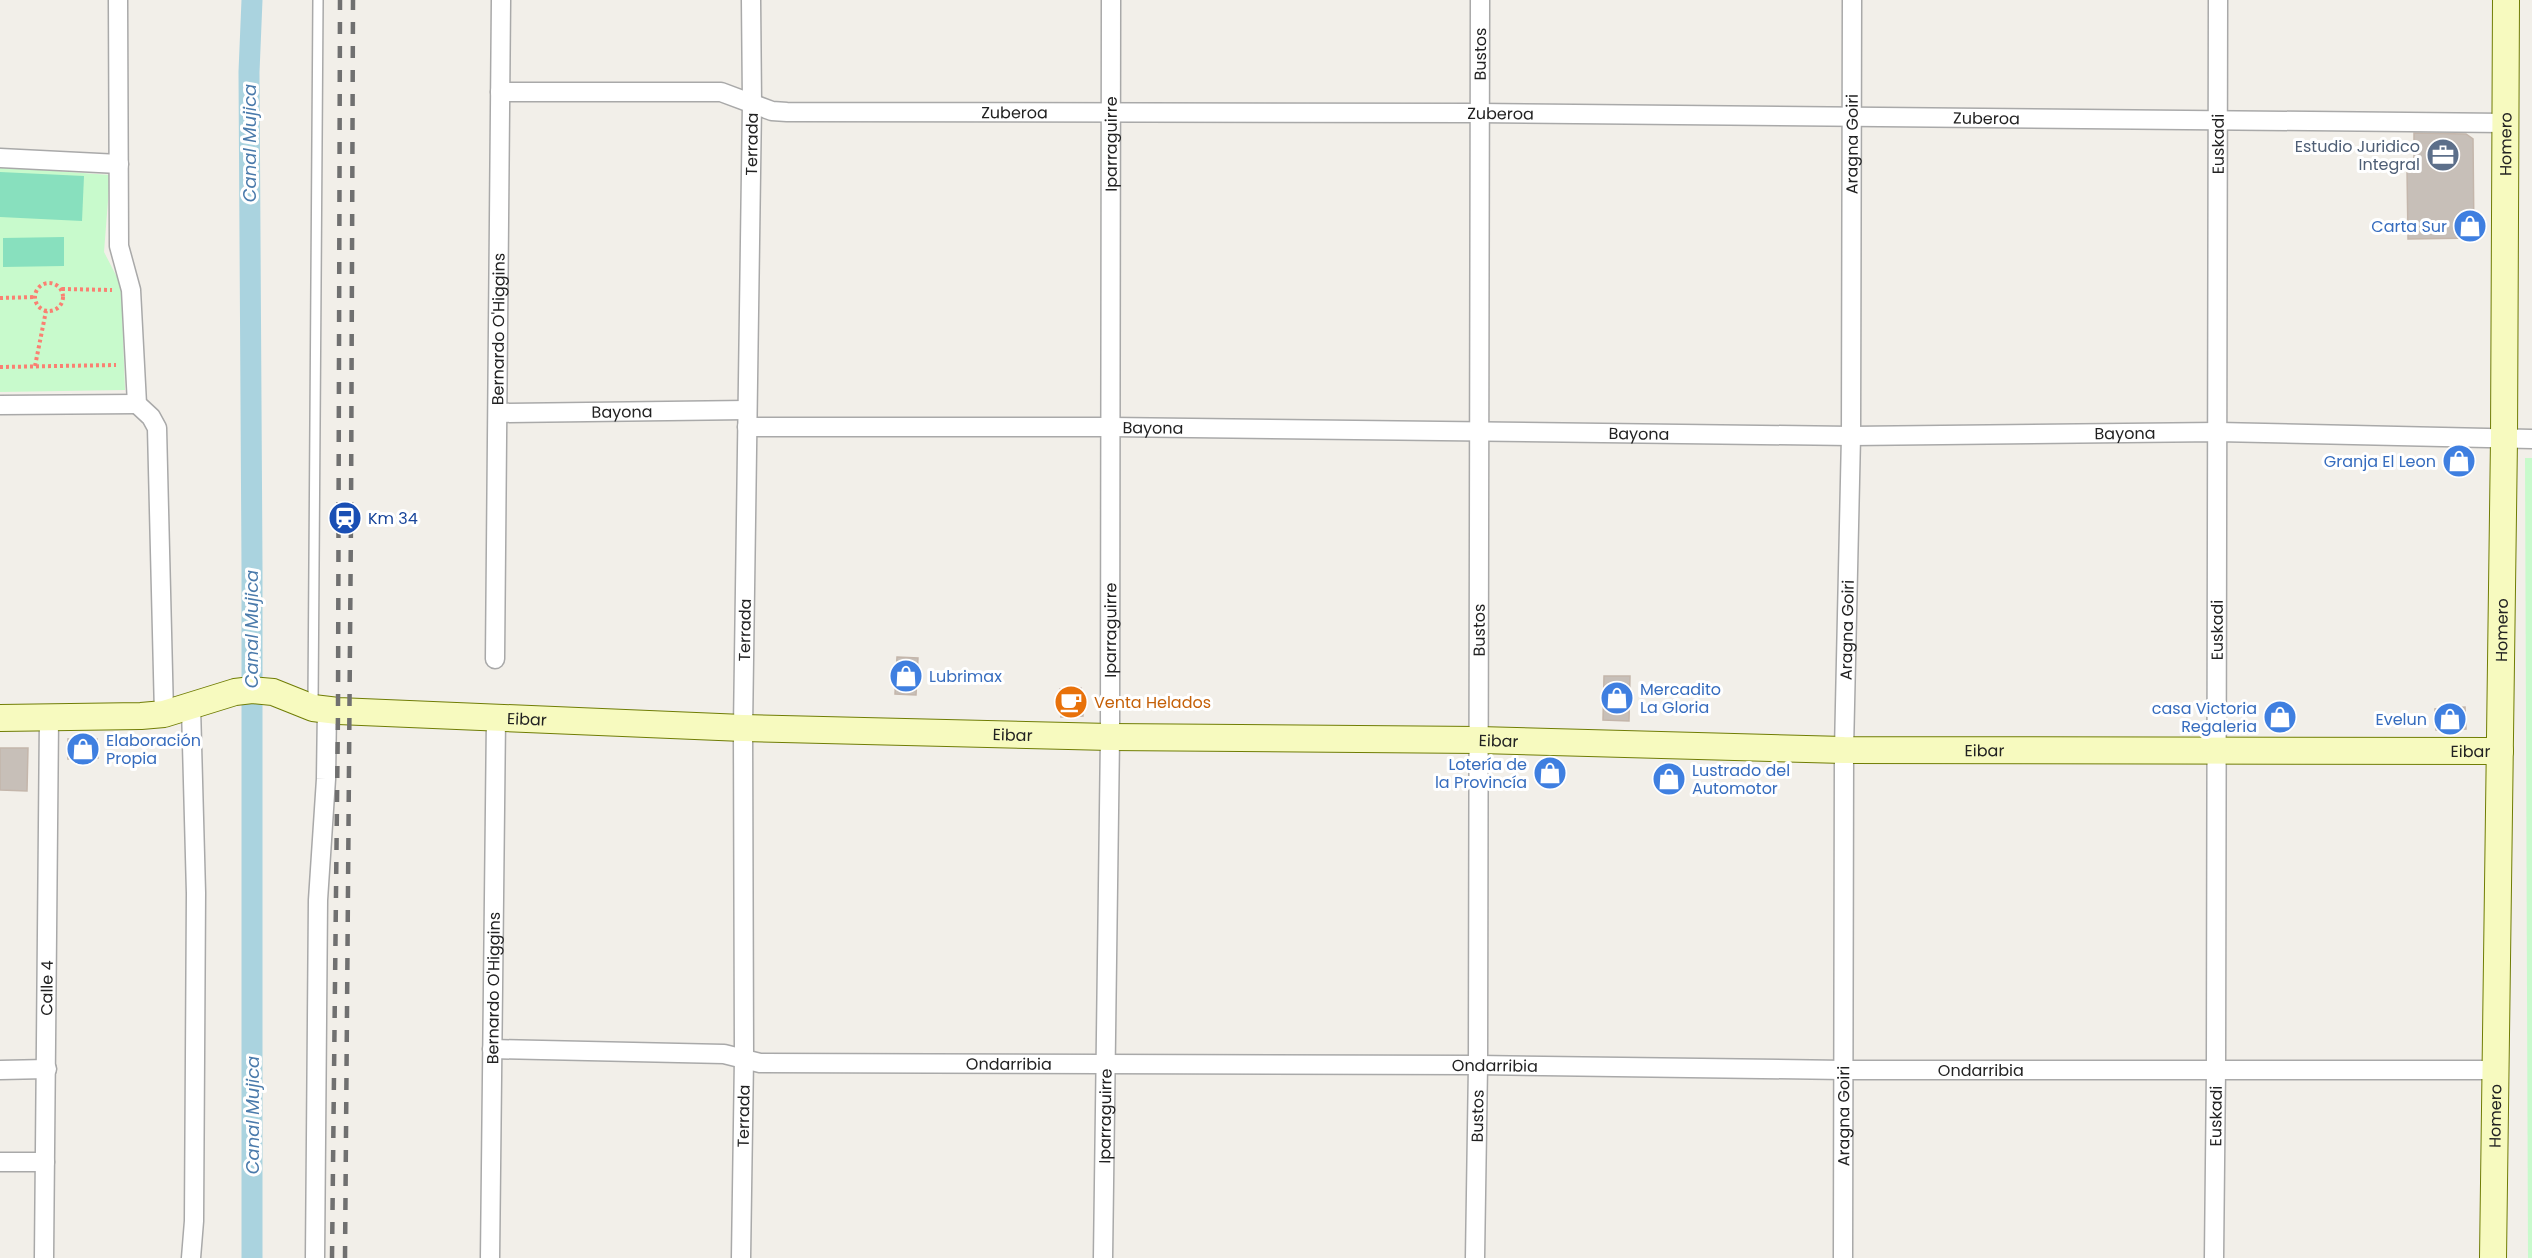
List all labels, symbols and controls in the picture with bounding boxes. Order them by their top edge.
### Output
street label: Bustos [1468,28,1491,80]
water label: Canal Mujica [237,84,262,202]
street label: Aragna Goiri [1840,94,1863,194]
street label: Iparraguirre [1099,96,1122,192]
street label: Zuberoa [981,101,1048,124]
street label: Zuberoa [1467,101,1534,125]
street label: Zuberoa [1953,106,2020,130]
street label: Terrada [739,112,763,176]
street label: Homero [2494,112,2517,176]
street label: Euskadi [2206,114,2229,174]
place label: Estudio Juridico Integral [2295,135,2420,176]
office icon: Estudio Juridico Integral [2425,137,2461,173]
shop icon: Carta Sur [2452,208,2488,244]
place label: Carta Sur [2371,215,2447,238]
street label: Bernardo O'Higgins [486,253,510,405]
street label: Bayona [591,400,653,423]
street label: Bayona [1122,416,1184,439]
street label: Bayona [2094,421,2156,445]
street label: Bayona [1608,422,1670,445]
shop icon: Granja El Leon [2441,443,2477,479]
place label: Granja El Leon [2324,450,2436,473]
station icon: Km 34 [327,500,363,536]
place label: Km 34 [368,507,418,530]
water label: Canal Mujica [239,570,264,688]
street label: Aragna Goiri [1834,580,1859,680]
street label: Iparraguirre [1099,582,1122,678]
street label: Terrada [732,598,756,662]
street label: Homero [2490,598,2513,662]
street label: Euskadi [2205,600,2228,660]
street label: Bustos [1467,604,1490,656]
shop icon: Lubrimax [888,658,924,694]
place label: Lubrimax [929,665,1002,688]
place label: Mercadito La Gloria [1640,678,1721,719]
shop icon: Mercadito La Gloria [1599,680,1635,716]
cafe icon: Venta Helados [1053,684,1089,720]
place label: Venta Helados [1094,691,1211,714]
place label: casa Victoria Regaleria [2152,697,2257,738]
shop icon: casa Victoria Regaleria [2262,699,2298,735]
shop icon: Evelun [2432,701,2468,737]
street label: Eibar [507,707,547,731]
place label: Evelun [2375,708,2427,731]
street label: Eibar [992,723,1033,747]
street label: Eibar [1478,728,1519,753]
place label: Elaboración Propia [106,729,201,770]
shop icon: Elaboración Propia [65,731,101,767]
street label: Eibar [1965,739,2004,762]
street label: Eibar [2451,739,2490,762]
place label: Lotería de la Provincía [1435,753,1527,794]
shop icon: Lotería de la Provincía [1532,755,1568,791]
place label: Lustrado del Automotor [1692,759,1790,800]
shop icon: Lustrado del Automotor [1651,761,1687,797]
street label: Bernardo O'Higgins [481,912,505,1064]
street label: Calle 4 [35,960,58,1016]
street label: Ondarribia [966,1052,1052,1075]
street label: Ondarribia [1452,1053,1538,1077]
water label: Canal Mujica [240,1056,265,1174]
street label: Ondarribia [1938,1059,2024,1082]
street label: Aragna Goiri [1832,1066,1855,1166]
street label: Iparraguirre [1093,1068,1117,1164]
street label: Terrada [731,1084,755,1148]
street label: Homero [2483,1084,2507,1148]
street label: Euskadi [2204,1086,2227,1146]
street label: Bustos [1465,1089,1489,1143]

